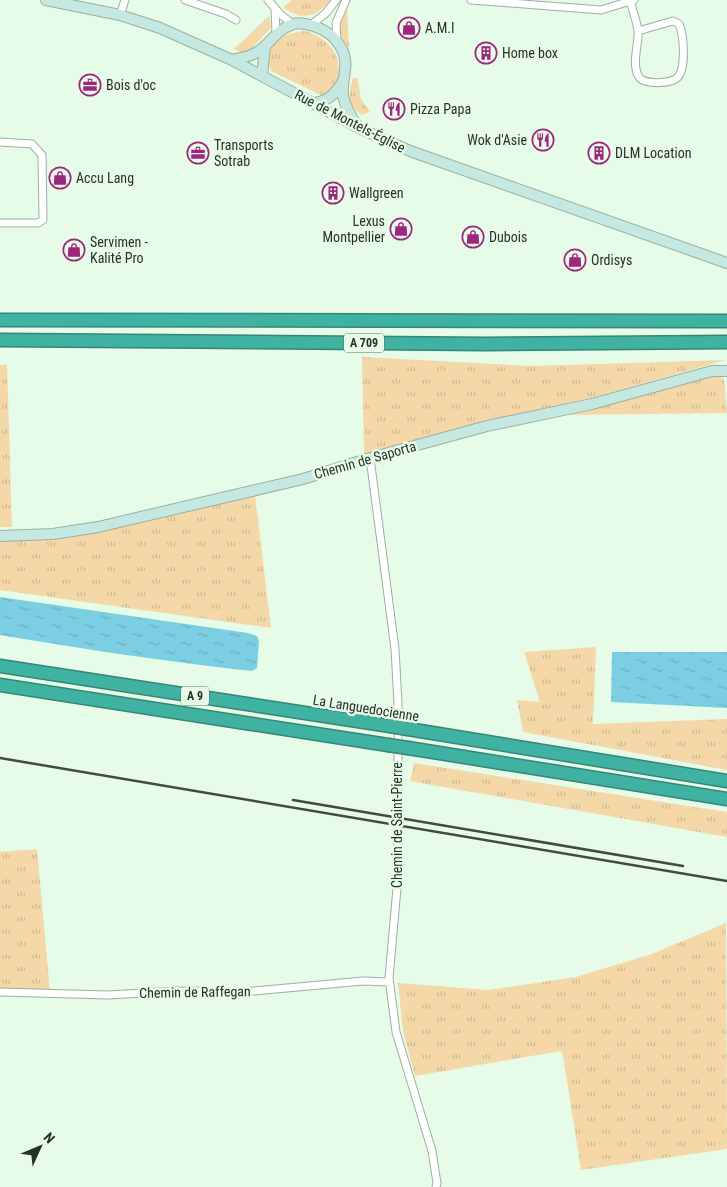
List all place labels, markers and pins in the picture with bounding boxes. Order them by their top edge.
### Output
shop icon: A.M.I [397,16,421,40]
place label: A.M.I [425,20,455,36]
building icon: Home box [474,41,498,65]
place label: Home box [502,45,558,61]
office icon: Bois d'oc [78,73,102,97]
place label: Bois d'oc [106,77,156,93]
restaurant icon: Pizza Papa [382,97,406,121]
place label: Pizza Papa [410,101,471,117]
restaurant icon: Wok d'Asie [531,128,555,152]
place label: Wok d'Asie [467,132,527,148]
place label: Transports Sotrab [214,137,274,169]
office icon: Transports Sotrab [186,141,210,165]
building icon: DLM Location [587,141,611,165]
place label: DLM Location [615,145,691,161]
shop icon: Accu Lang [48,166,72,190]
place label: Accu Lang [76,170,134,186]
building icon: Wallgreen [321,181,345,205]
place label: Wallgreen [349,185,404,201]
place label: Lexus Montpellier [323,213,385,245]
shop icon: Lexus Montpellier [389,217,413,241]
shop icon: Dubois [461,225,485,249]
place label: Dubois [489,229,527,245]
place label: Servimen - Kalité Pro [90,234,149,266]
shop icon: Servimen - Kalité Pro [62,238,86,262]
shop icon: Ordisys [563,248,587,272]
place label: Ordisys [591,252,632,268]

